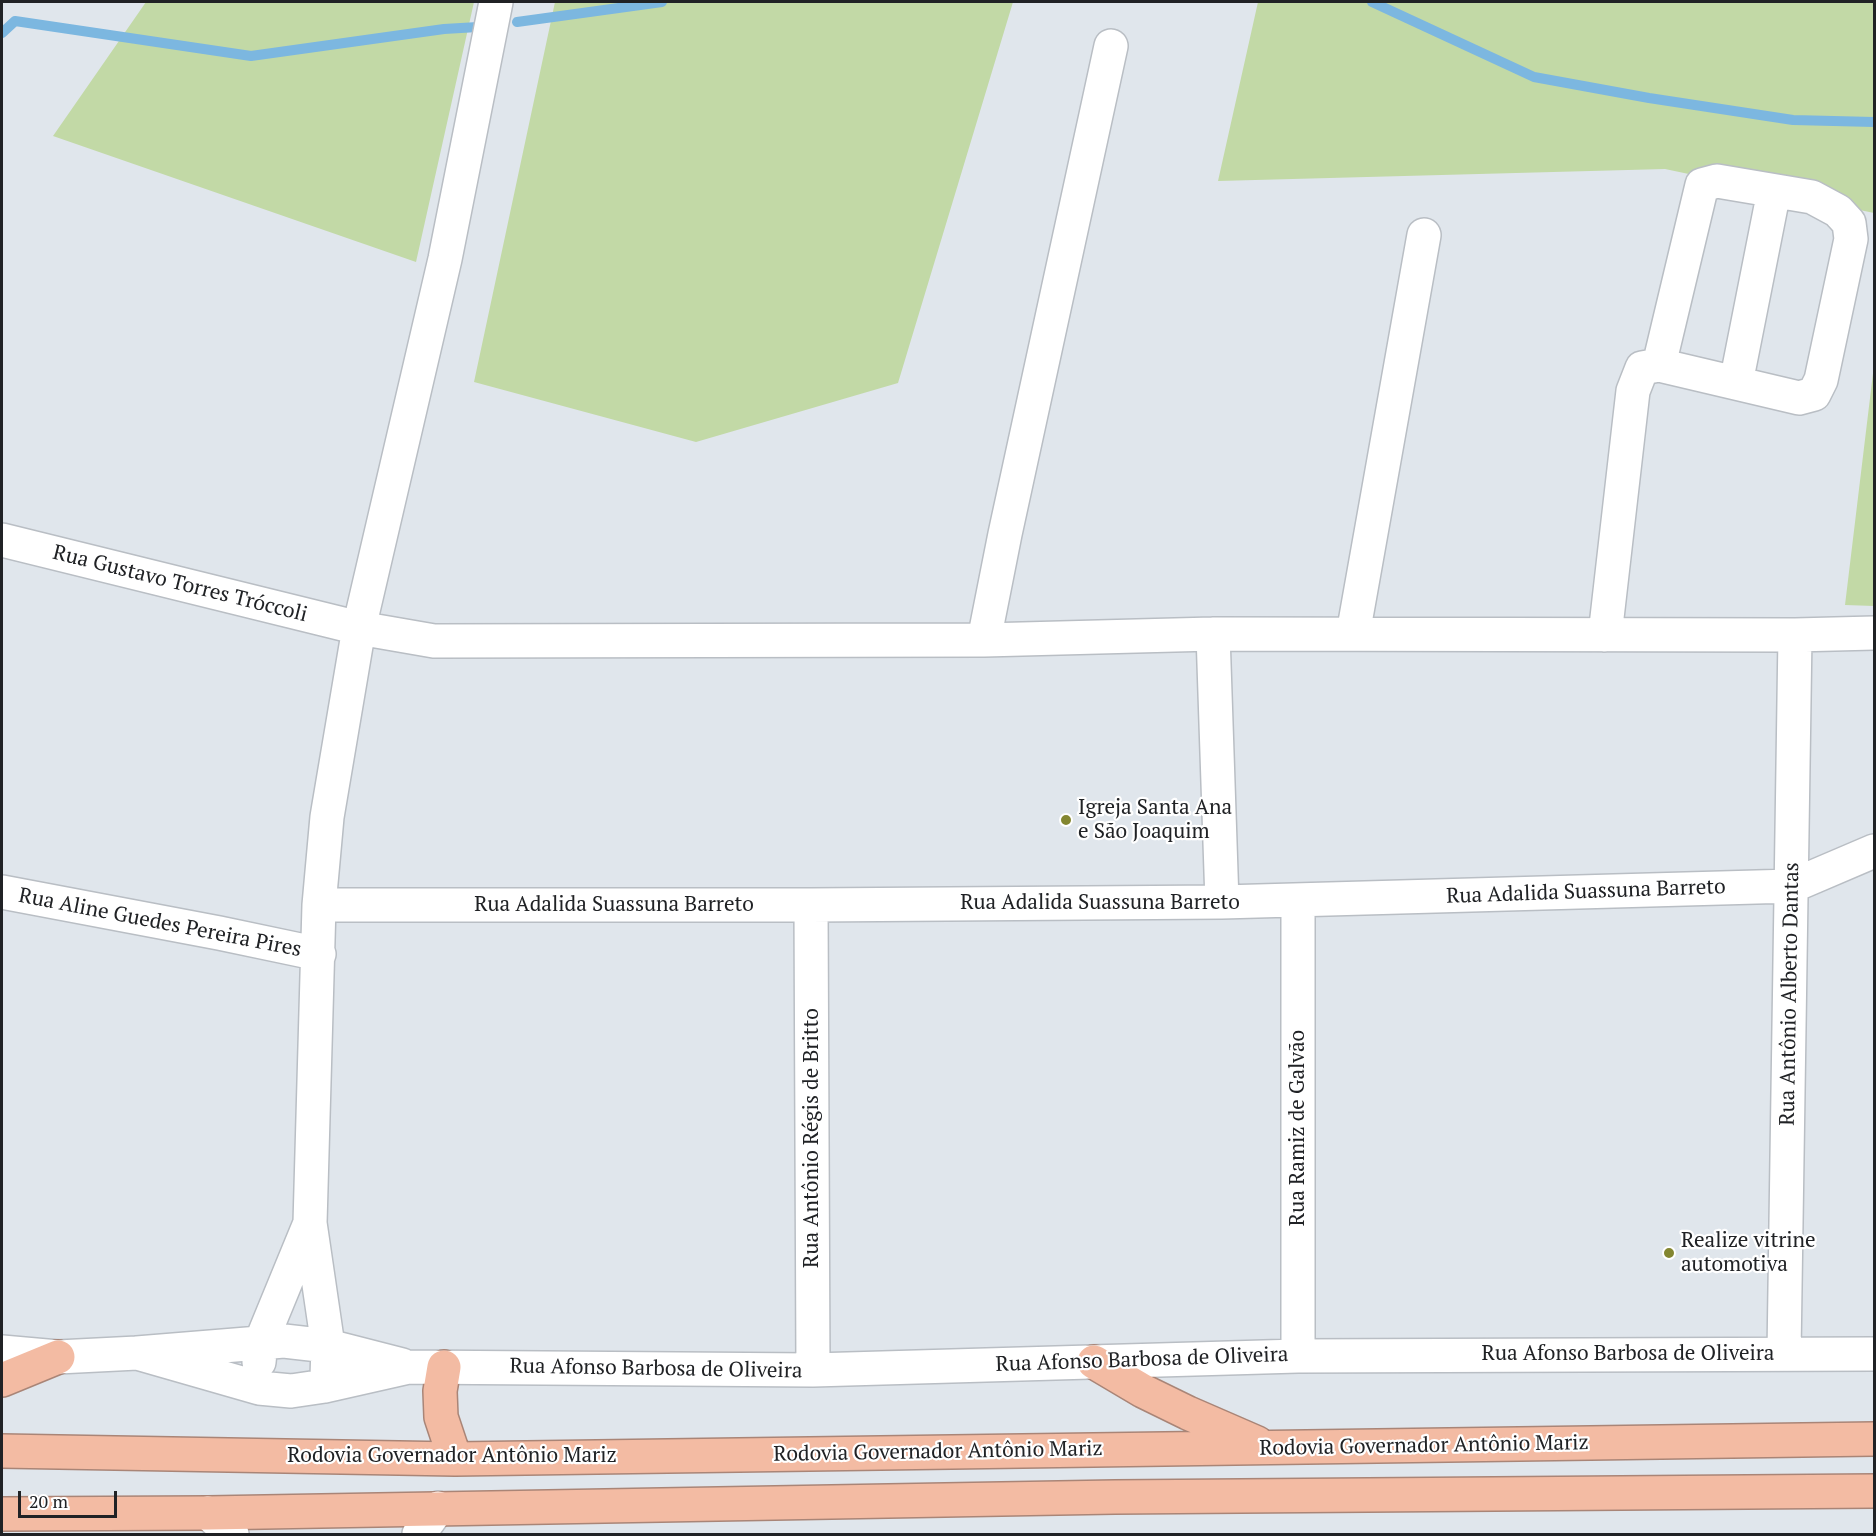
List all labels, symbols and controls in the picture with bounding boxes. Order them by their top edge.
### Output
street label: Rua Gustavo Torres Tróccoli [50,540,310,628]
place label: Igreja Santa Ana e São Joaquim [1078,795,1232,845]
marker: Igreja Santa Ana e São Joaquim [1059,813,1073,827]
street label: Rua Antônio Alberto Dantas [1775,862,1805,1126]
street label: Rua Adalida Suassuna Barreto [1446,875,1726,909]
street label: Rua Aline Guedes Pereira Pires [17,883,303,963]
street label: Rua Adalida Suassuna Barreto [960,890,1240,916]
street label: Rua Adalida Suassuna Barreto [474,892,754,918]
street label: Rua Antônio Régis de Britto [799,1008,825,1268]
street label: Rua Ramiz de Galvão [1285,1030,1311,1226]
place label: Realize vitrine automotiva [1681,1228,1816,1278]
marker: Realize vitrine automotiva [1662,1246,1676,1260]
street label: Rua Afonso Barbosa de Oliveira [1482,1341,1774,1367]
street label: Rua Afonso Barbosa de Oliveira [995,1342,1289,1378]
street label: Rua Afonso Barbosa de Oliveira [509,1354,803,1384]
street label: Rodovia Governador Antônio Mariz [1259,1431,1589,1461]
street label: Rodovia Governador Antônio Mariz [773,1437,1103,1467]
street label: Rodovia Governador Antônio Mariz [287,1443,617,1469]
scale bar [21,1479,120,1517]
text: 20 m [29,1489,68,1513]

